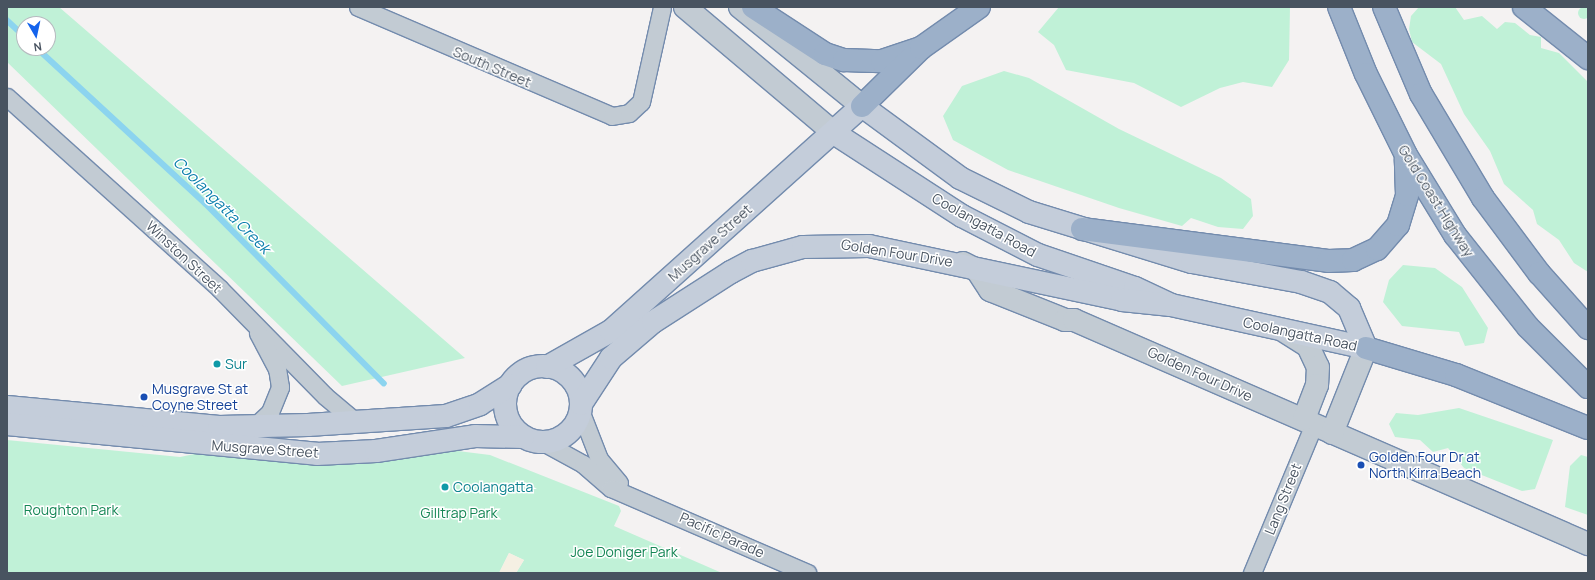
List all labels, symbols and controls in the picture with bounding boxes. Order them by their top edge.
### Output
north arrow [16,16,56,56]
text: N [33,39,43,55]
street label: South Street [450,43,534,91]
street label: Gold Coast Highway [1395,142,1477,260]
water label: Coolangatta Creek [170,153,274,257]
street label: Coolangatta Road [929,189,1039,261]
street label: Musgrave Street [665,201,755,285]
street label: Winston Street [143,218,225,296]
street label: Golden Four Drive [840,236,954,270]
street label: Coolangatta Road [1241,314,1359,354]
street label: Golden Four Drive [1145,343,1255,405]
place label: Sur [225,356,247,372]
marker: Sur [212,359,222,369]
place label: Musgrave St at Coyne Street [152,381,248,414]
marker: Musgrave St at Coyne Street [139,392,149,402]
street label: Musgrave Street [211,437,319,461]
place label: Golden Four Dr at North Kirra Beach [1369,449,1481,482]
marker: Golden Four Dr at North Kirra Beach [1356,460,1366,470]
street label: Lang Street [1261,461,1305,537]
place label: Coolangatta [453,479,533,495]
marker: Coolangatta [440,482,450,492]
park label: Roughton Park [24,502,118,518]
park label: Gilltrap Park [421,505,497,521]
street label: Pacific Parade [677,509,767,561]
park label: Joe Doniger Park [570,544,678,560]

